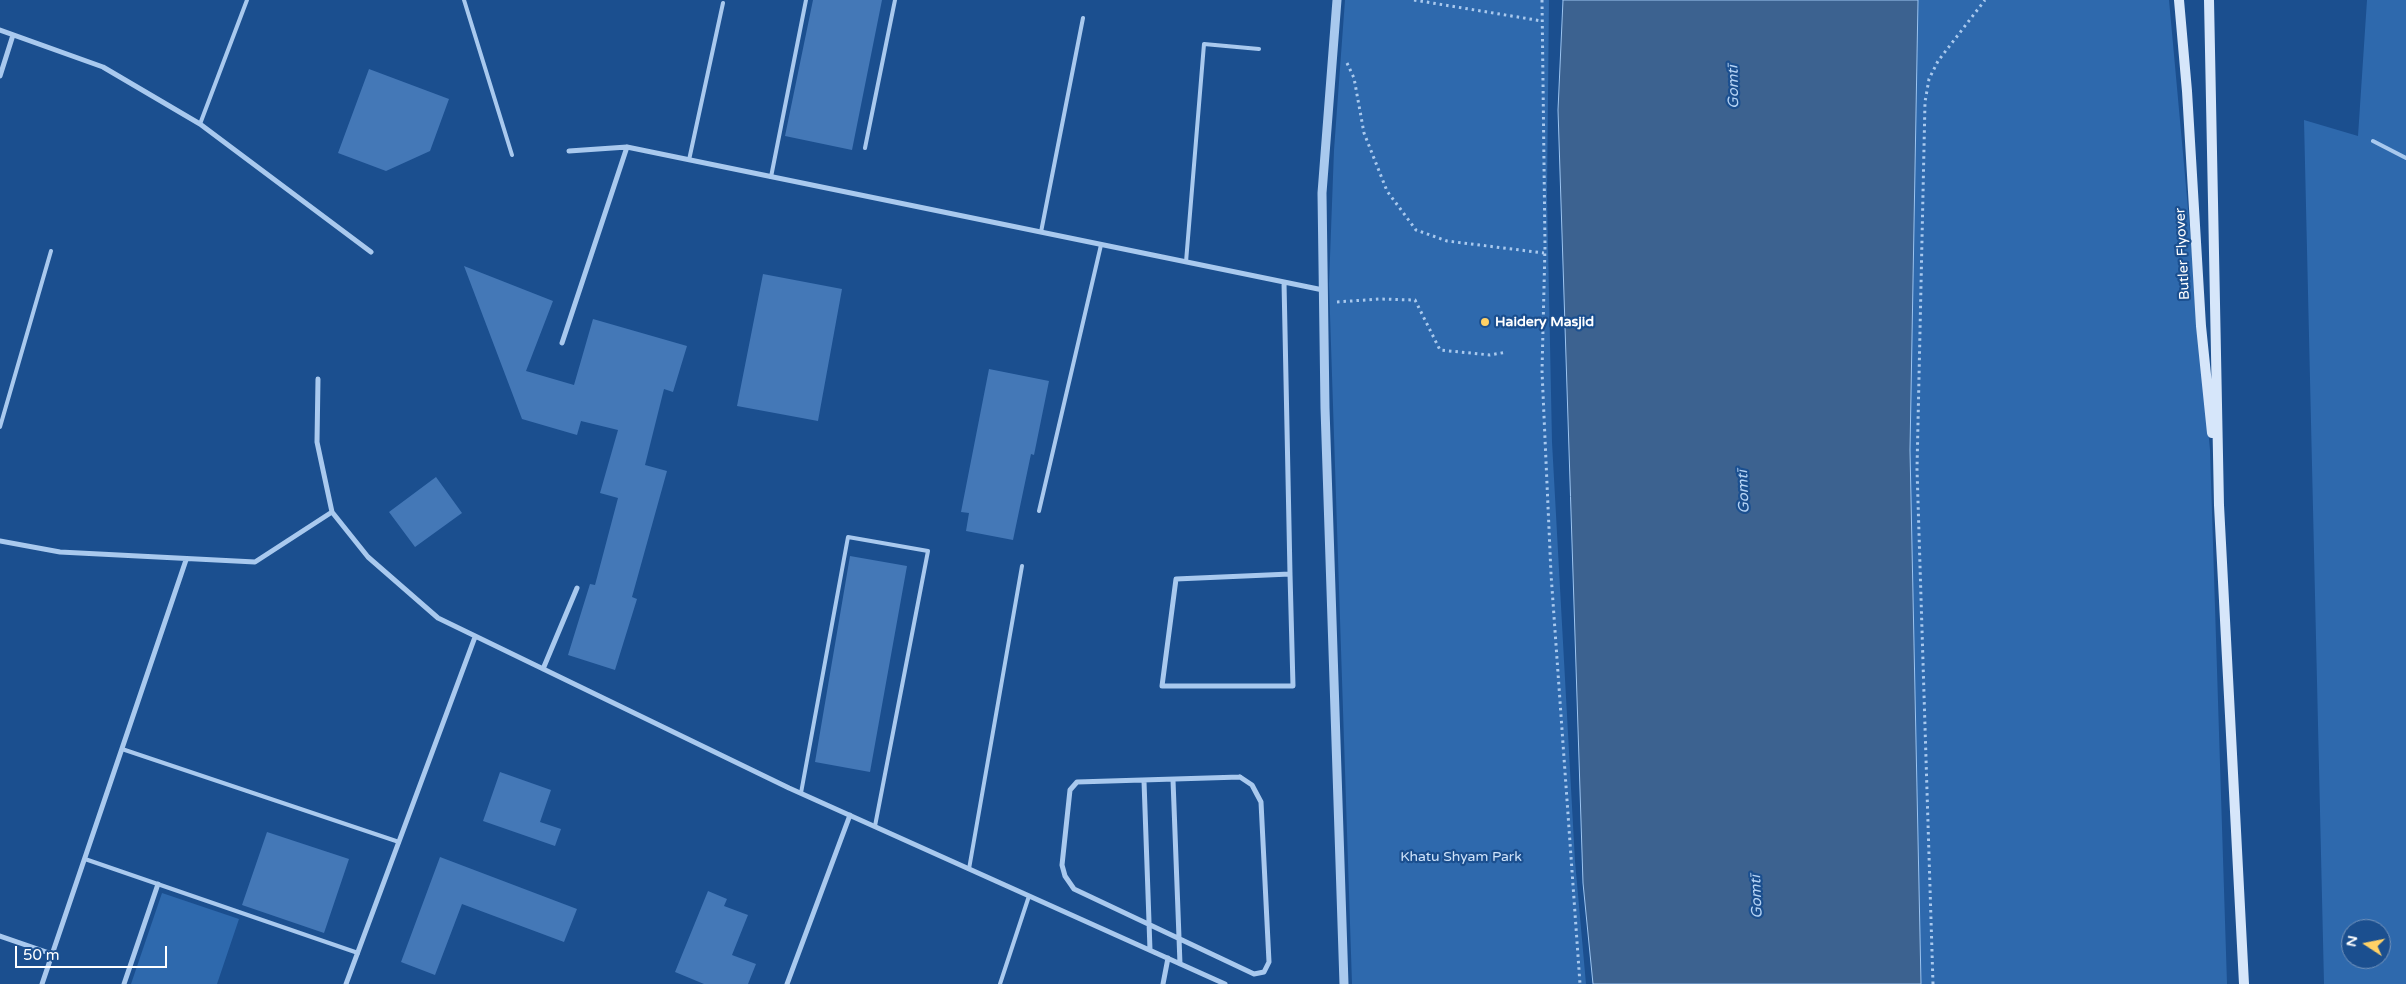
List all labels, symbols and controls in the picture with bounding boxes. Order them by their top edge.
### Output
water label: Gomtī [1725,65,1743,109]
street label: Butler Flyover [2172,208,2194,300]
place label: Haidery Masjid [1495,314,1594,330]
marker: Haidery Masjid [1479,316,1491,328]
water label: Gomtī [1734,470,1754,514]
park label: Khatu Shyam Park [1400,849,1522,865]
water label: Gomtī [1747,875,1767,919]
north arrow [2341,919,2391,969]
text: N [2342,934,2361,948]
scale bar [18,936,170,968]
text: 50 m [23,946,60,964]

